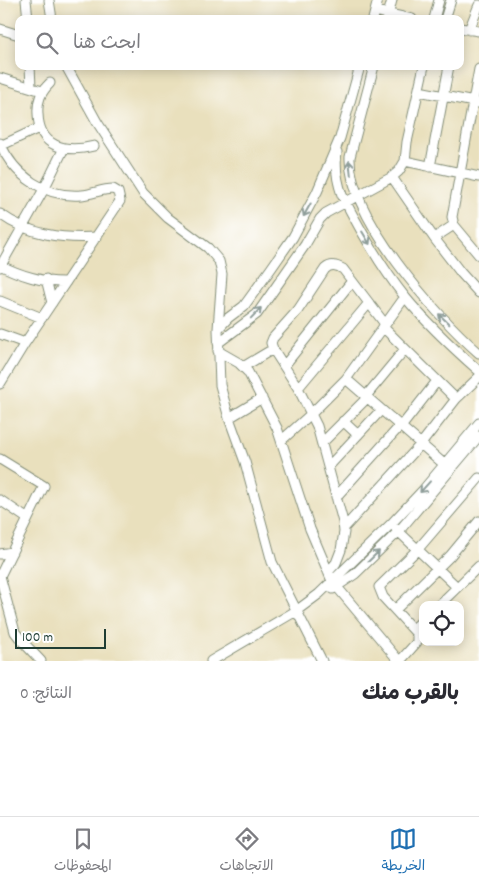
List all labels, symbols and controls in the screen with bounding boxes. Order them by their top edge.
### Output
search box [15,15,464,70]
icon: search [33,29,61,57]
text: ابحث هنا [73,31,141,58]
one-way arrow [345,160,355,176]
one-way arrow [302,202,312,217]
one-way arrow [361,231,371,245]
one-way arrow [250,307,262,319]
one-way arrow [437,313,450,325]
one-way arrow [420,481,431,494]
one-way arrow [368,550,381,562]
map controls [419,601,464,646]
button: locate [419,601,464,646]
scale bar [15,626,106,649]
text: 100 m [22,628,53,648]
text: بالقرب منك [362,680,459,710]
text: النتائج: 0 [20,683,72,706]
tab: المحفوظات [54,825,112,878]
tab: الاتجاهات [219,825,274,878]
tab: الخريطة [381,825,425,878]

